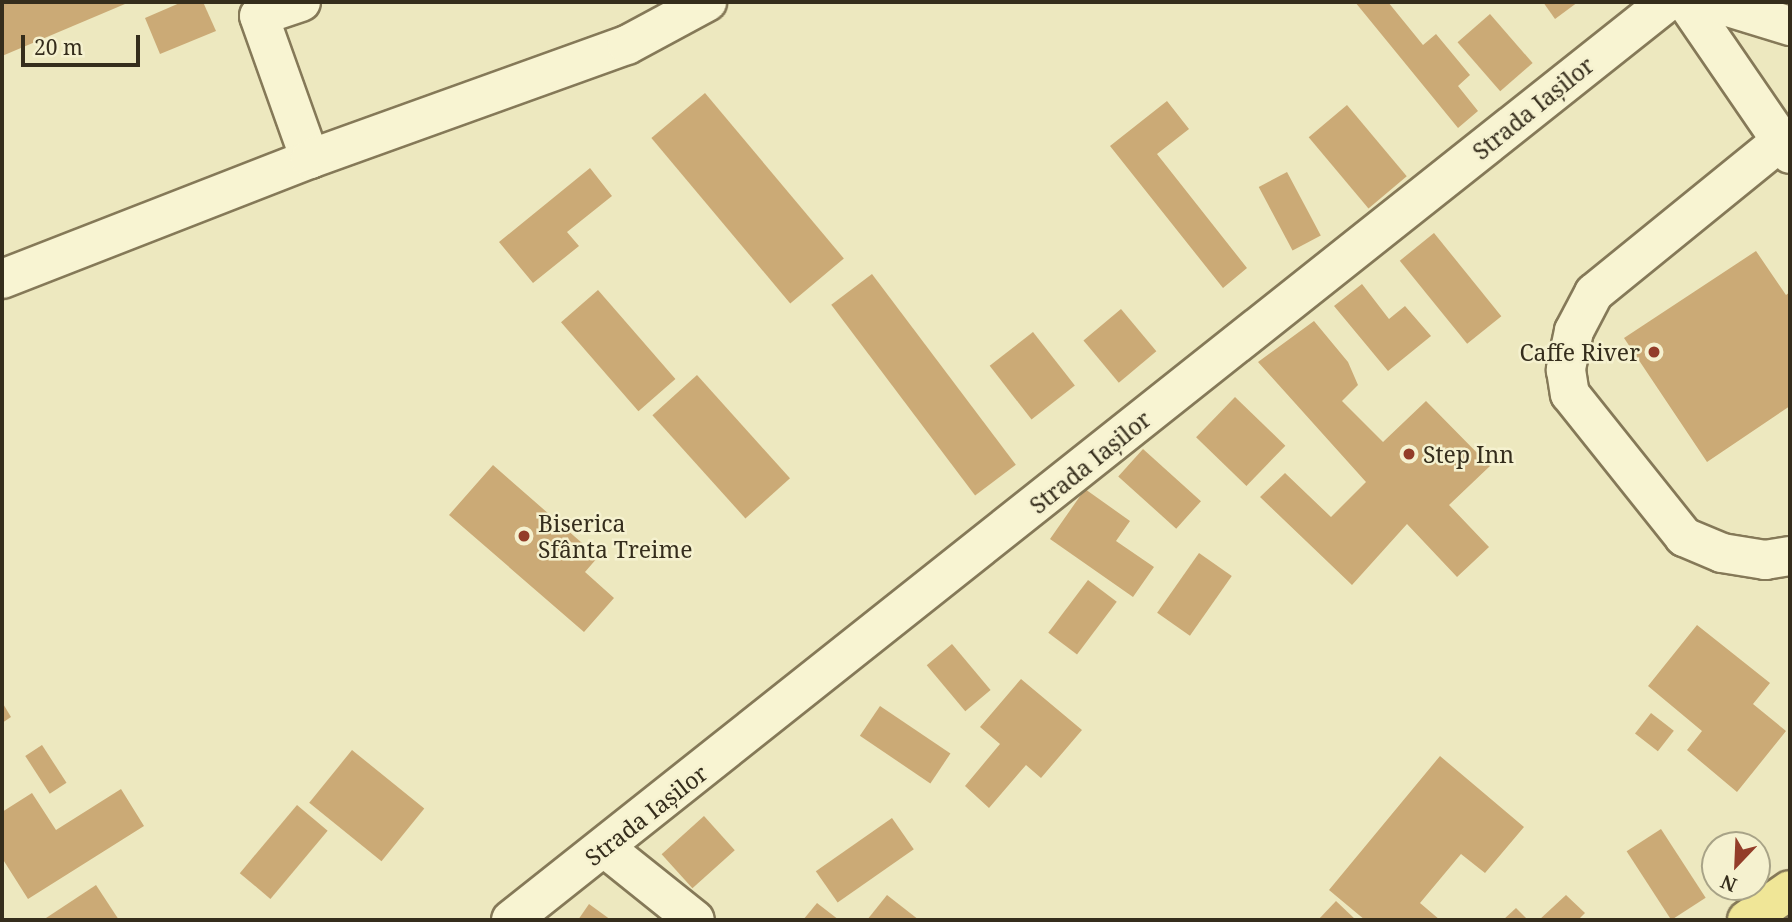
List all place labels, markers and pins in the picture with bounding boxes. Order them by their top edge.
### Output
place label: Caffe River [1519,338,1640,366]
marker: Caffe River [1646,344,1662,360]
place label: Step Inn [1423,440,1514,468]
marker: Step Inn [1401,446,1417,462]
place label: Biserica Sfânta Treime [538,509,692,563]
marker: Biserica Sfânta Treime [516,528,532,544]

